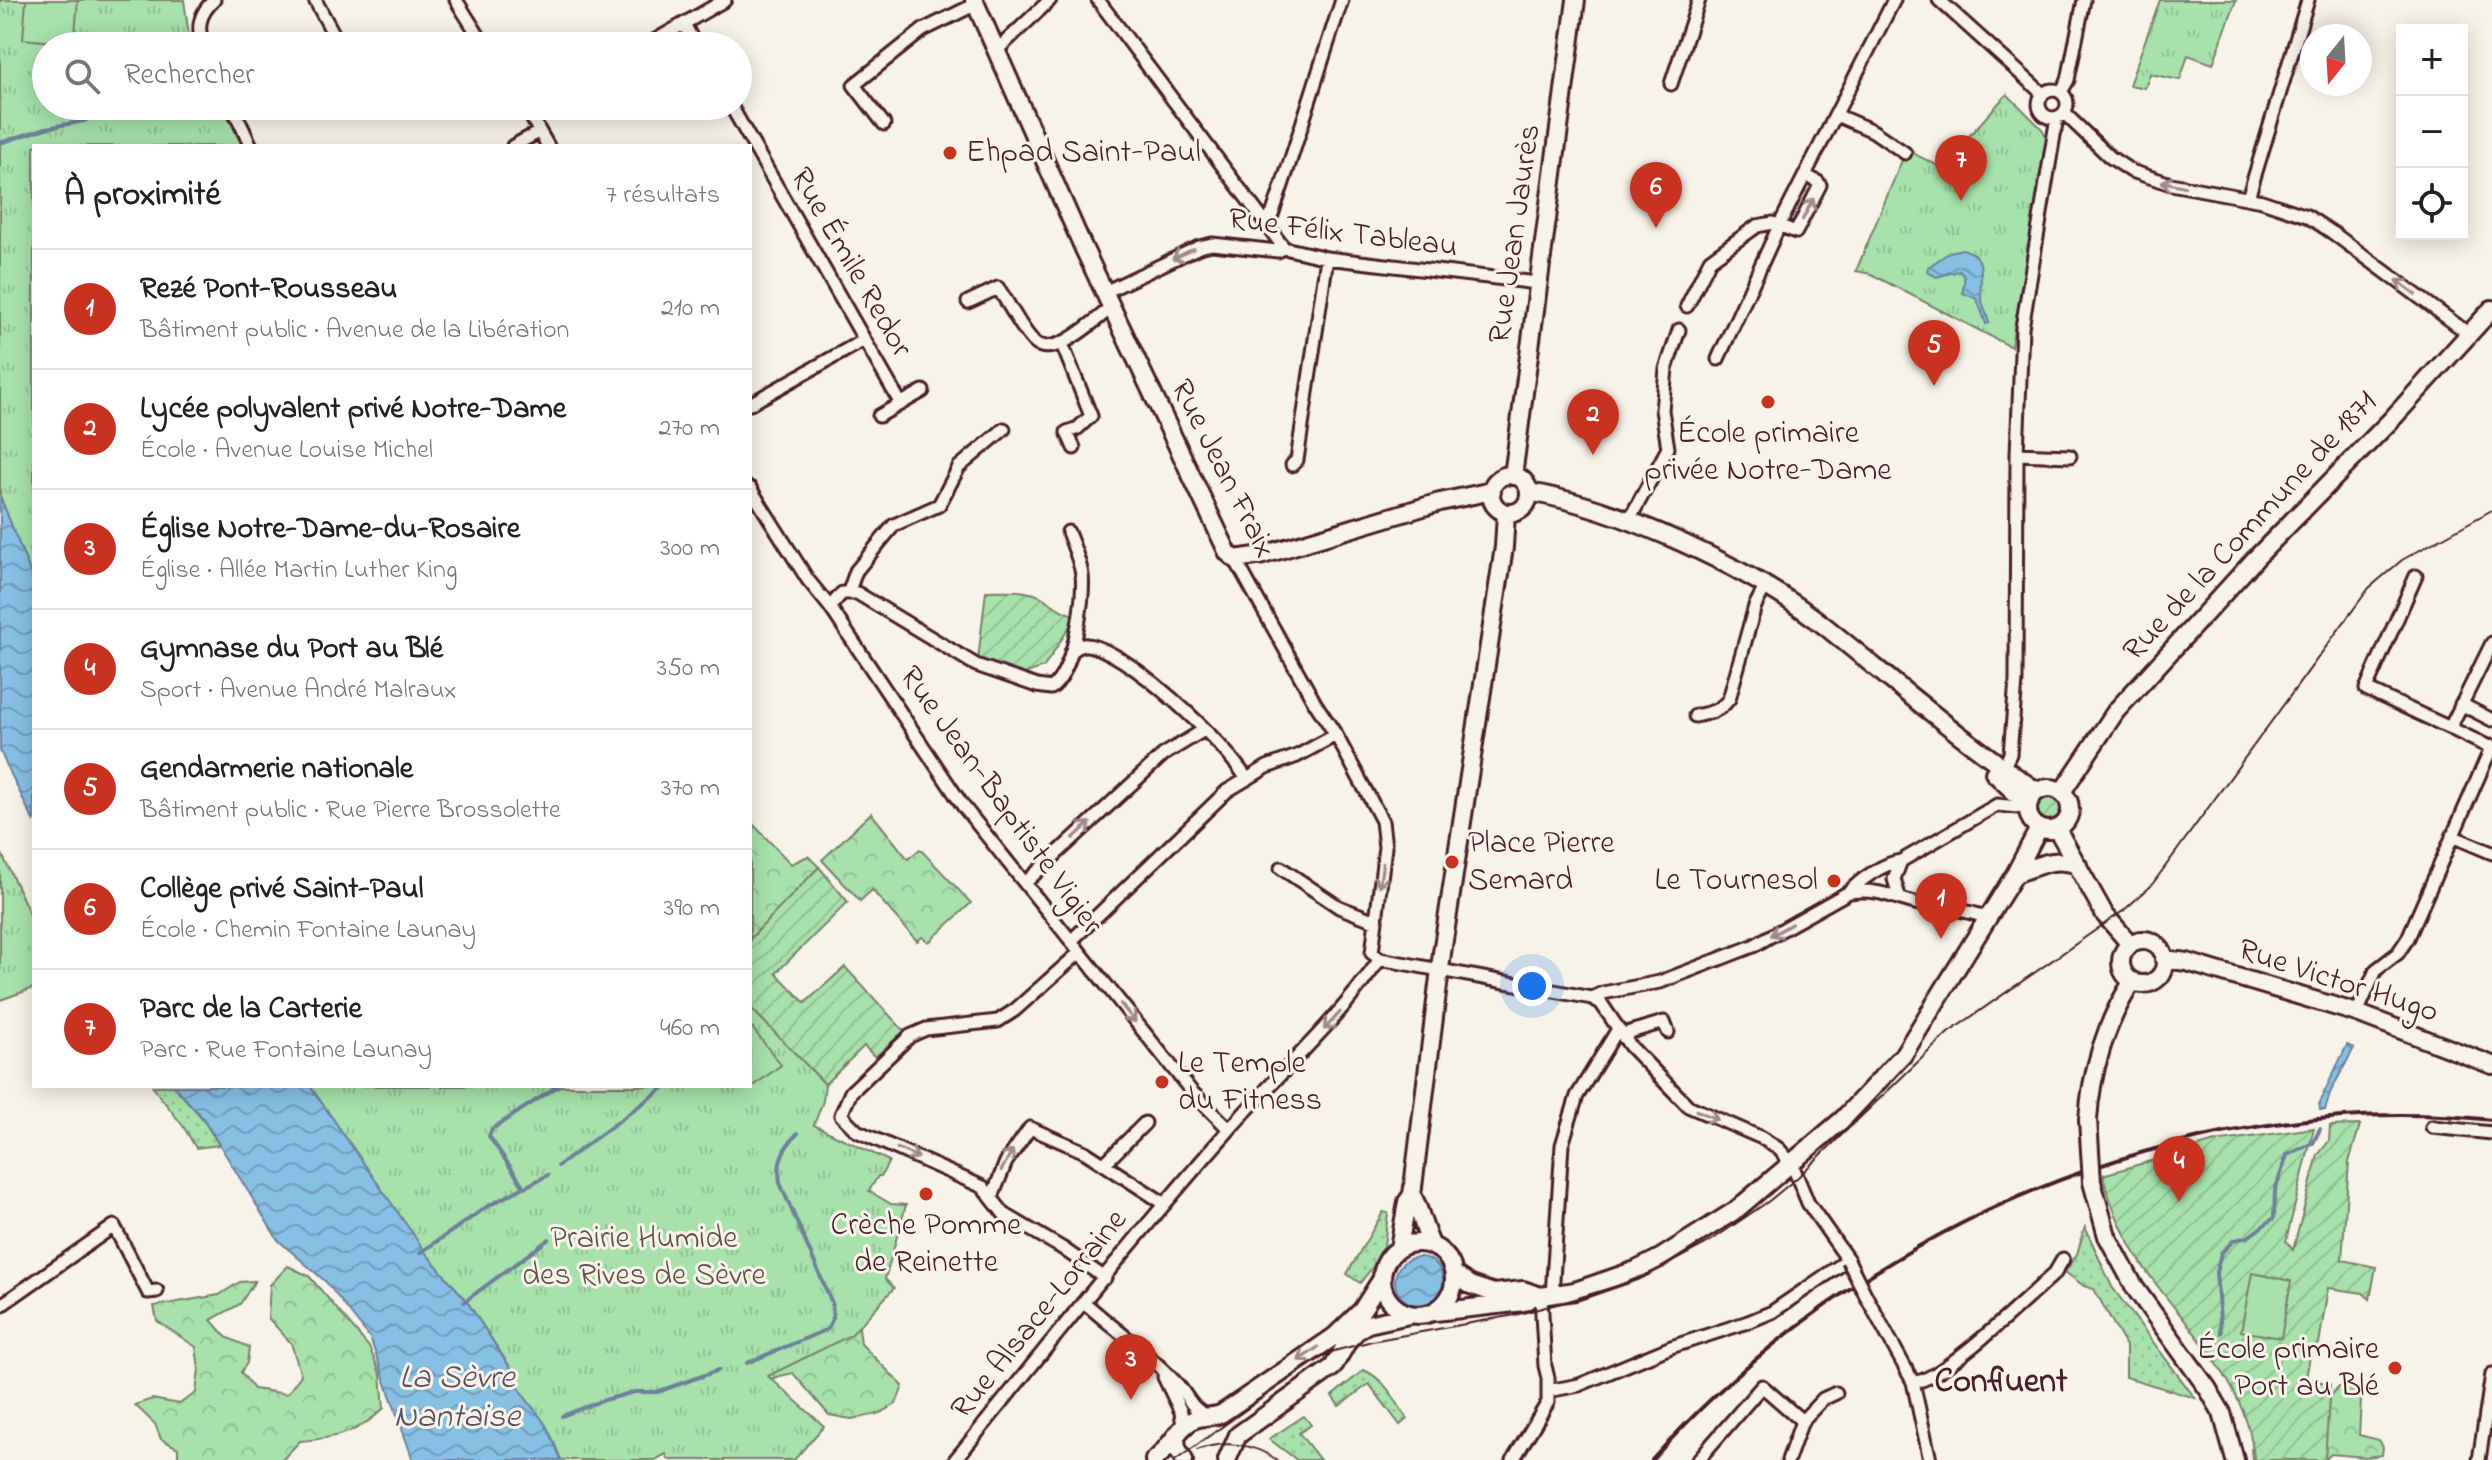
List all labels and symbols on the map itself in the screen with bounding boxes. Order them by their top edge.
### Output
north arrow [2300,24,2372,96]
street label: Rue Jean Jaurès [1477,121,1555,347]
place label: Ehpad Saint-Paul [966,130,1201,177]
pin: 7 [1935,135,1987,201]
marker: Ehpad Saint-Paul [941,144,959,162]
street label: Rue Émile Redor [777,159,924,367]
pin: 6 [1630,162,1682,228]
one-way arrow [2161,176,2186,191]
street label: Rue Félix Tableau [1226,197,1460,271]
one-way arrow [1801,197,1816,221]
one-way arrow [1172,248,1195,263]
one-way arrow [2396,279,2417,296]
pin: 5 [1908,320,1960,386]
street label: Rue Jean Fraix [1157,372,1287,566]
street label: Rue de la Commune de 1871 [2113,381,2389,673]
pin: 2 [1567,389,1619,455]
marker: École primaire privée Notre-Dame [1759,393,1777,411]
place label: École primaire privée Notre-Dame [1644,411,1892,495]
street label: Rue Jean-Baptiste Vigier [886,657,1114,945]
one-way arrow [1072,821,1092,839]
place label: Place Pierre Semard [1468,821,1615,905]
marker: Place Pierre Semard [1443,853,1461,871]
place label: Le Tournesol [1655,858,1818,905]
one-way arrow [1373,862,1388,888]
marker: Le Tournesol [1825,872,1843,890]
pin: 1 [1915,873,1967,939]
one-way arrow [1770,922,1793,938]
street label: Rue Victor Hugo [2232,928,2444,1036]
your location [1512,966,1552,1006]
one-way arrow [1119,1002,1137,1023]
one-way arrow [1323,1011,1342,1031]
place label: Le Temple du Fitness [1178,1041,1322,1125]
marker: Le Temple du Fitness [1153,1073,1171,1091]
one-way arrow [1694,1109,1719,1124]
pin: 4 [2153,1136,2205,1202]
one-way arrow [895,1146,919,1161]
one-way arrow [1000,1149,1016,1173]
marker: Crèche Pomme de Reinette [917,1185,935,1203]
street label: Rue Alsace-Lorraine [940,1199,1140,1430]
place label: Crèche Pomme de Reinette [831,1203,1022,1287]
park label: Prairie Humide des Rives de Sèvre [522,1216,767,1300]
place label: École primaire Port au Blé [2197,1327,2380,1411]
pin: 3 [1105,1334,1157,1400]
one-way arrow [1297,1346,1320,1362]
water label: La Sèvre Nantaise [394,1354,522,1443]
district label: Confluent [1934,1358,2068,1408]
marker: École primaire Port au Blé [2386,1359,2404,1377]

